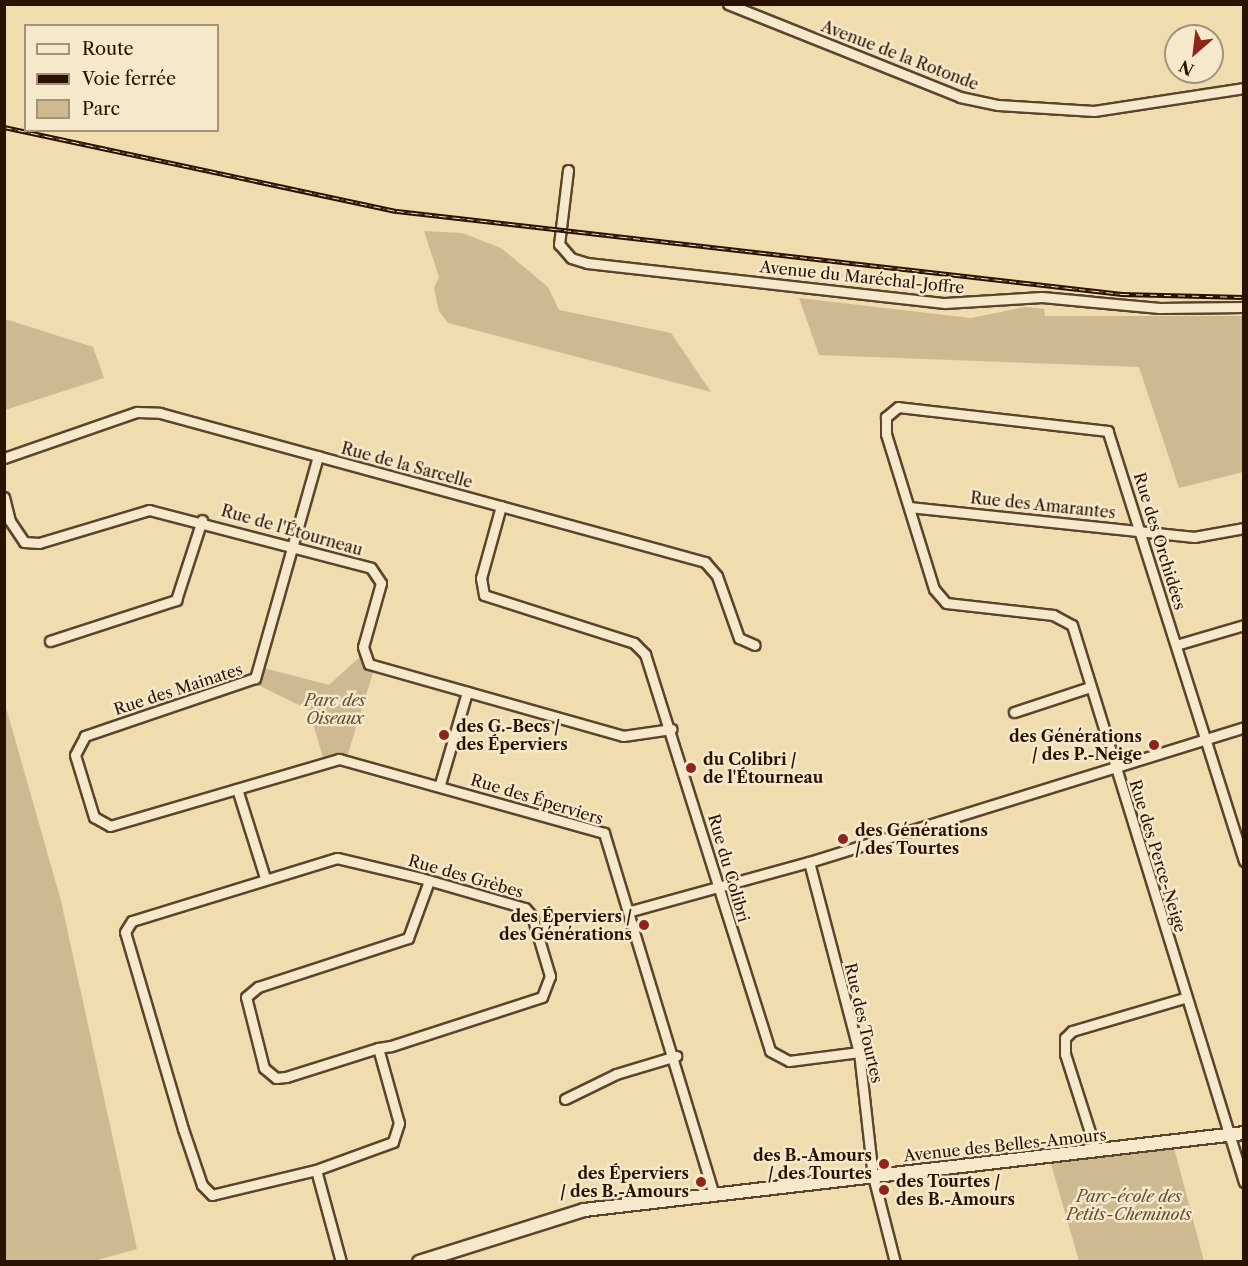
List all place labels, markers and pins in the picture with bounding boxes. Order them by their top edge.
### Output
place label: des G.-Becs / des Éperviers [456,716,568,754]
place label: des Générations / des P.-Neige [1009,726,1142,764]
marker: des G.-Becs / des Éperviers [437,728,451,742]
marker: des Générations / des P.-Neige [1147,738,1161,752]
place label: du Colibri / de l'Étourneau [703,749,823,787]
marker: du Colibri / de l'Étourneau [684,761,698,775]
place label: des Générations / des Tourtes [855,820,988,858]
marker: des Générations / des Tourtes [836,832,850,846]
place label: des Éperviers / des Générations [499,906,632,944]
marker: des Éperviers / des Générations [637,918,651,932]
place label: des B.-Amours / des Tourtes [753,1145,872,1183]
marker: des B.-Amours / des Tourtes [877,1157,891,1171]
place label: des Éperviers / des B.-Amours [560,1163,689,1201]
place label: des Tourtes / des B.-Amours [896,1171,1015,1209]
marker: des Éperviers / des B.-Amours [694,1175,708,1189]
marker: des Tourtes / des B.-Amours [877,1183,891,1197]

